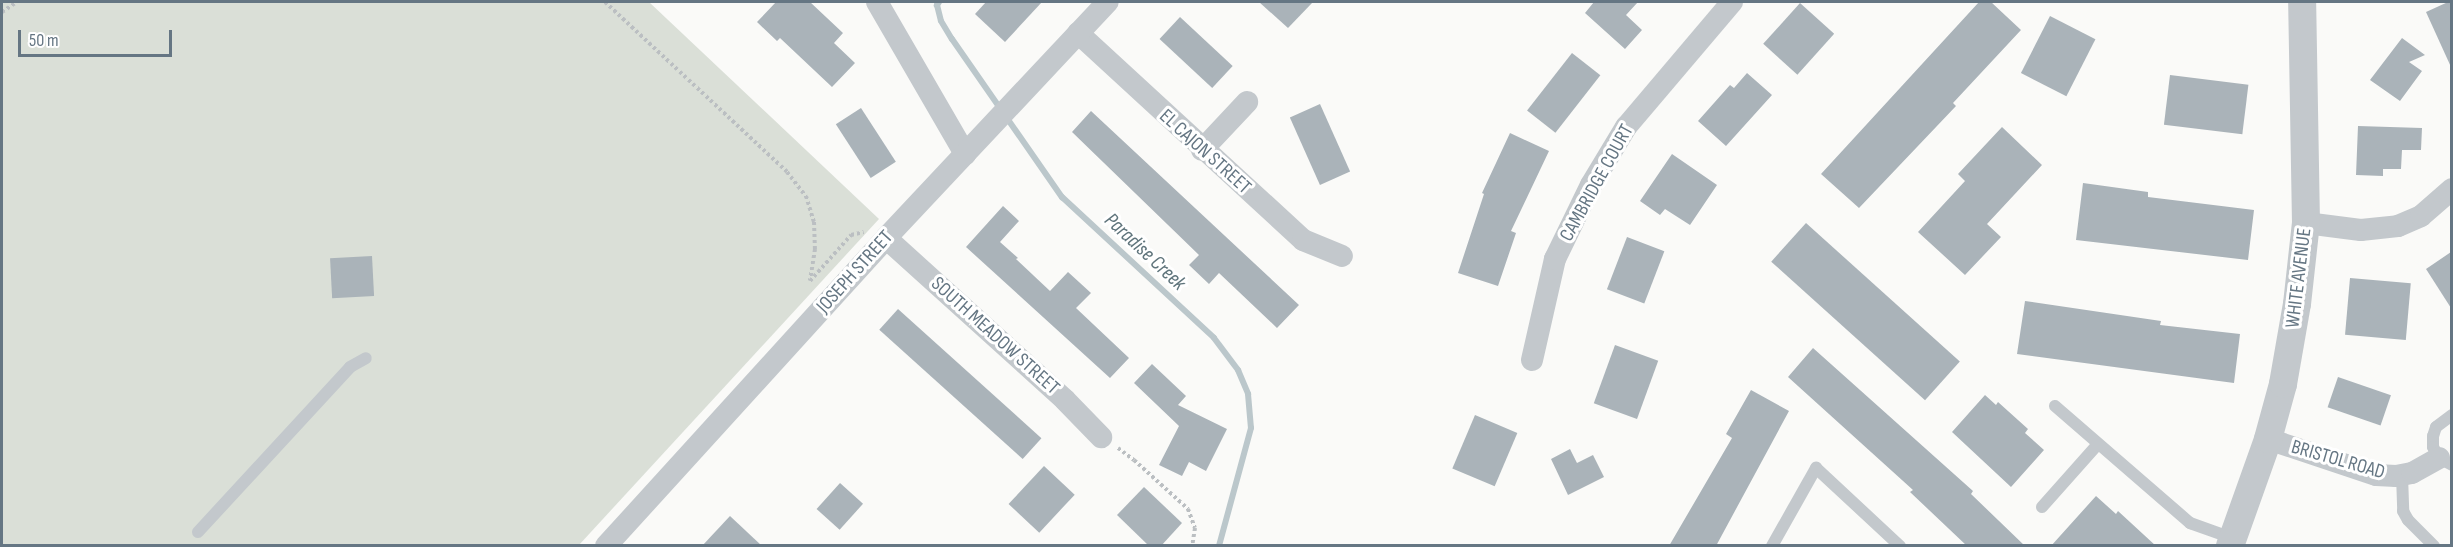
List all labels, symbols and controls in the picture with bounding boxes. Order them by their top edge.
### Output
scale bar [21,18,176,56]
text: 50 m [29,30,59,51]
street label: EL CAJON STREET [1154,105,1256,199]
street label: CAMBRIDGE COURT [1555,120,1639,246]
water label: Paradise Creek [1099,208,1191,296]
street label: JOSEPH STREET [812,226,898,318]
street label: WHITE AVENUE [2281,227,2317,329]
street label: SOUTH MEADOW STREET [926,272,1064,400]
street label: BRISTOL ROAD [2289,435,2387,485]

